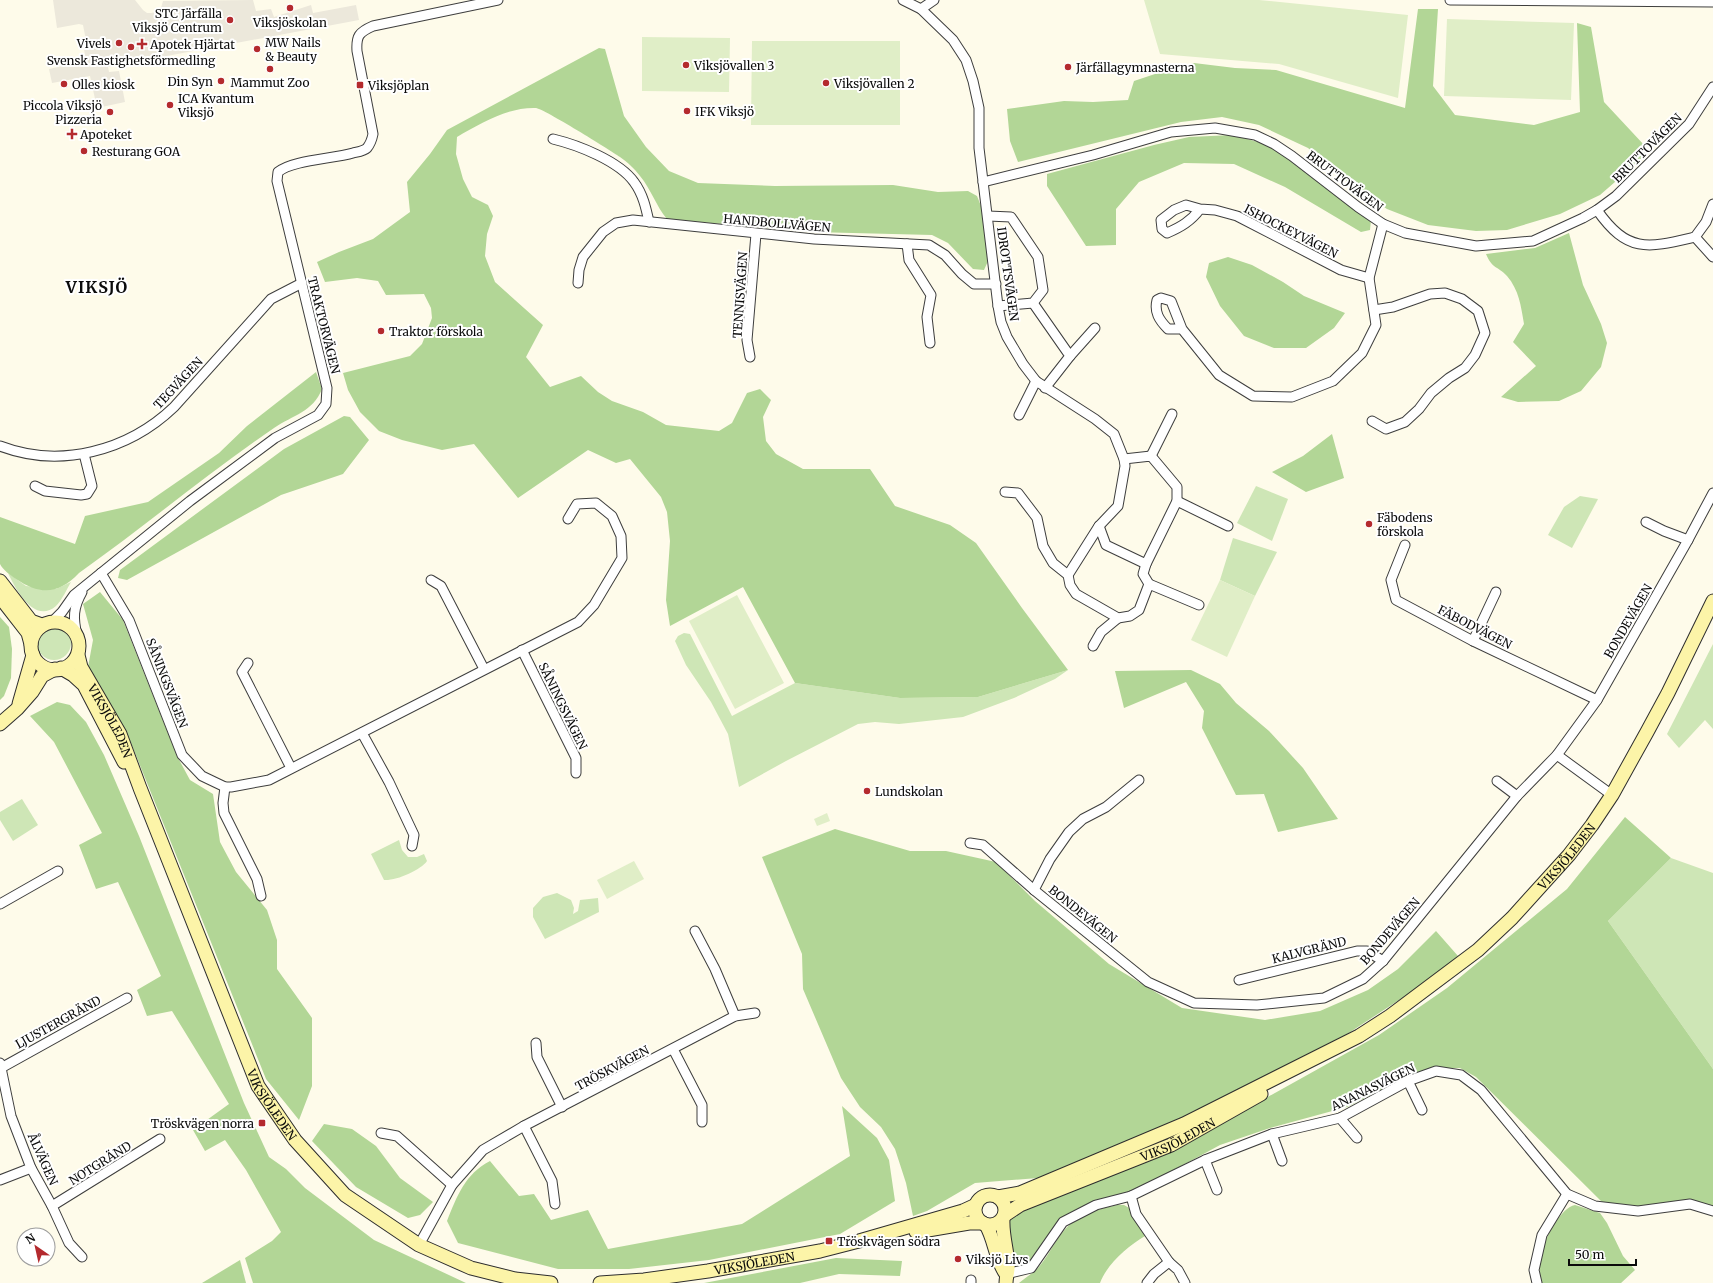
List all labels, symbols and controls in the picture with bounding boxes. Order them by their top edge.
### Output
marker: Viksjöskolan [285,3,295,13]
place label: STC Järfälla Viksjö Centrum [131,6,223,35]
marker: STC Järfälla Viksjö Centrum [225,15,235,25]
place label: Viksjöskolan [252,15,327,30]
place label: MW Nails & Beauty [265,35,321,64]
place label: Vivels [76,36,111,51]
place label: Apotek Hjärtat [149,37,235,52]
marker: Vivels [114,38,124,48]
marker: Apotek Hjärtat [137,39,147,49]
marker: Svensk Fastighetsförmedling [126,42,136,52]
marker: MW Nails & Beauty [252,44,262,54]
place label: Svensk Fastighetsförmedling [47,53,216,68]
place label: Viksjövallen 3 [693,58,774,73]
marker: Viksjövallen 3 [681,60,691,70]
place label: Järfällagymnasterna [1075,60,1195,75]
marker: Järfällagymnasterna [1063,62,1073,72]
marker: Mammut Zoo [265,64,275,74]
place label: Din Syn [167,74,213,89]
place label: Mammut Zoo [231,75,309,90]
marker: Din Syn [216,76,226,86]
place label: Viksjövallen 2 [833,76,915,91]
place label: Olles kiosk [72,77,135,92]
place label: Viksjöplan [367,78,429,93]
marker: Viksjövallen 2 [821,78,831,88]
marker: Olles kiosk [59,79,69,89]
marker: Viksjöplan [355,80,365,90]
place label: ICA Kvantum Viksjö [177,91,254,120]
place label: Piccola Viksjö Pizzeria [23,98,103,127]
marker: ICA Kvantum Viksjö [165,100,175,110]
place label: IFK Viksjö [695,104,754,119]
marker: IFK Viksjö [682,106,692,116]
marker: Piccola Viksjö Pizzeria [105,107,115,117]
street label: BRUTTOVÄGEN [1609,110,1685,186]
place label: Apoteket [79,127,132,142]
marker: Apoteket [67,129,77,139]
place label: Resturang GOA [92,144,181,159]
marker: Resturang GOA [79,146,89,156]
street label: BRUTTOVÄGEN [1304,147,1387,215]
street label: ISHOCKEYVÄGEN [1242,201,1341,261]
street label: HANDBOLLVÄGEN [723,211,832,235]
street label: IDROTTSVÄGEN [994,226,1022,323]
street label: TENNISVÄGEN [729,251,751,339]
street label: TRAKTORVÄGEN [305,275,343,376]
district label: VIKSJÖ [65,277,128,297]
place label: Traktor förskola [389,324,484,339]
marker: Traktor förskola [376,326,386,336]
street label: TEGVÄGEN [150,353,206,412]
place label: Fäbodens förskola [1377,510,1433,539]
marker: Fäbodens förskola [1364,519,1374,529]
street label: BONDEVÄGEN [1601,581,1656,661]
street label: FÄBODVÄGEN [1435,602,1515,652]
street label: SÅNINGSVÄGEN [143,636,192,731]
street label: SÅNINGSVÄGEN [535,660,592,753]
street label: VIKSJÖLEDEN [85,680,136,761]
place label: Lundskolan [875,784,943,799]
marker: Lundskolan [862,786,872,796]
street label: VIKSJÖLEDEN [1534,820,1599,893]
street label: BONDEVÄGEN [1046,882,1121,946]
street label: BONDEVÄGEN [1357,894,1423,967]
street label: KALVGRÄND [1270,934,1348,966]
street label: LJUSTERGRÄND [13,992,103,1052]
street label: TRÖSKVÄGEN [572,1042,652,1094]
street label: ANANASVÄGEN [1328,1060,1418,1114]
street label: VIKSJÖLEDEN [244,1066,301,1143]
street label: VIKSJÖLEDEN [1137,1114,1218,1164]
place label: Tröskvägen norra [151,1116,255,1131]
marker: Tröskvägen norra [257,1118,267,1128]
street label: ÅLVÄGEN [24,1129,62,1188]
street label: NOTGRÄND [66,1138,134,1188]
north arrow [16,1227,56,1267]
text: N [23,1230,38,1247]
place label: Tröskvägen södra [837,1234,941,1249]
marker: Tröskvägen södra [824,1236,834,1246]
scale bar [1569,1241,1636,1267]
text: 50 m [1575,1247,1604,1262]
street label: VIKSJÖLEDEN [712,1248,797,1277]
place label: Viksjö Livs [965,1252,1028,1267]
marker: Viksjö Livs [953,1254,963,1264]

